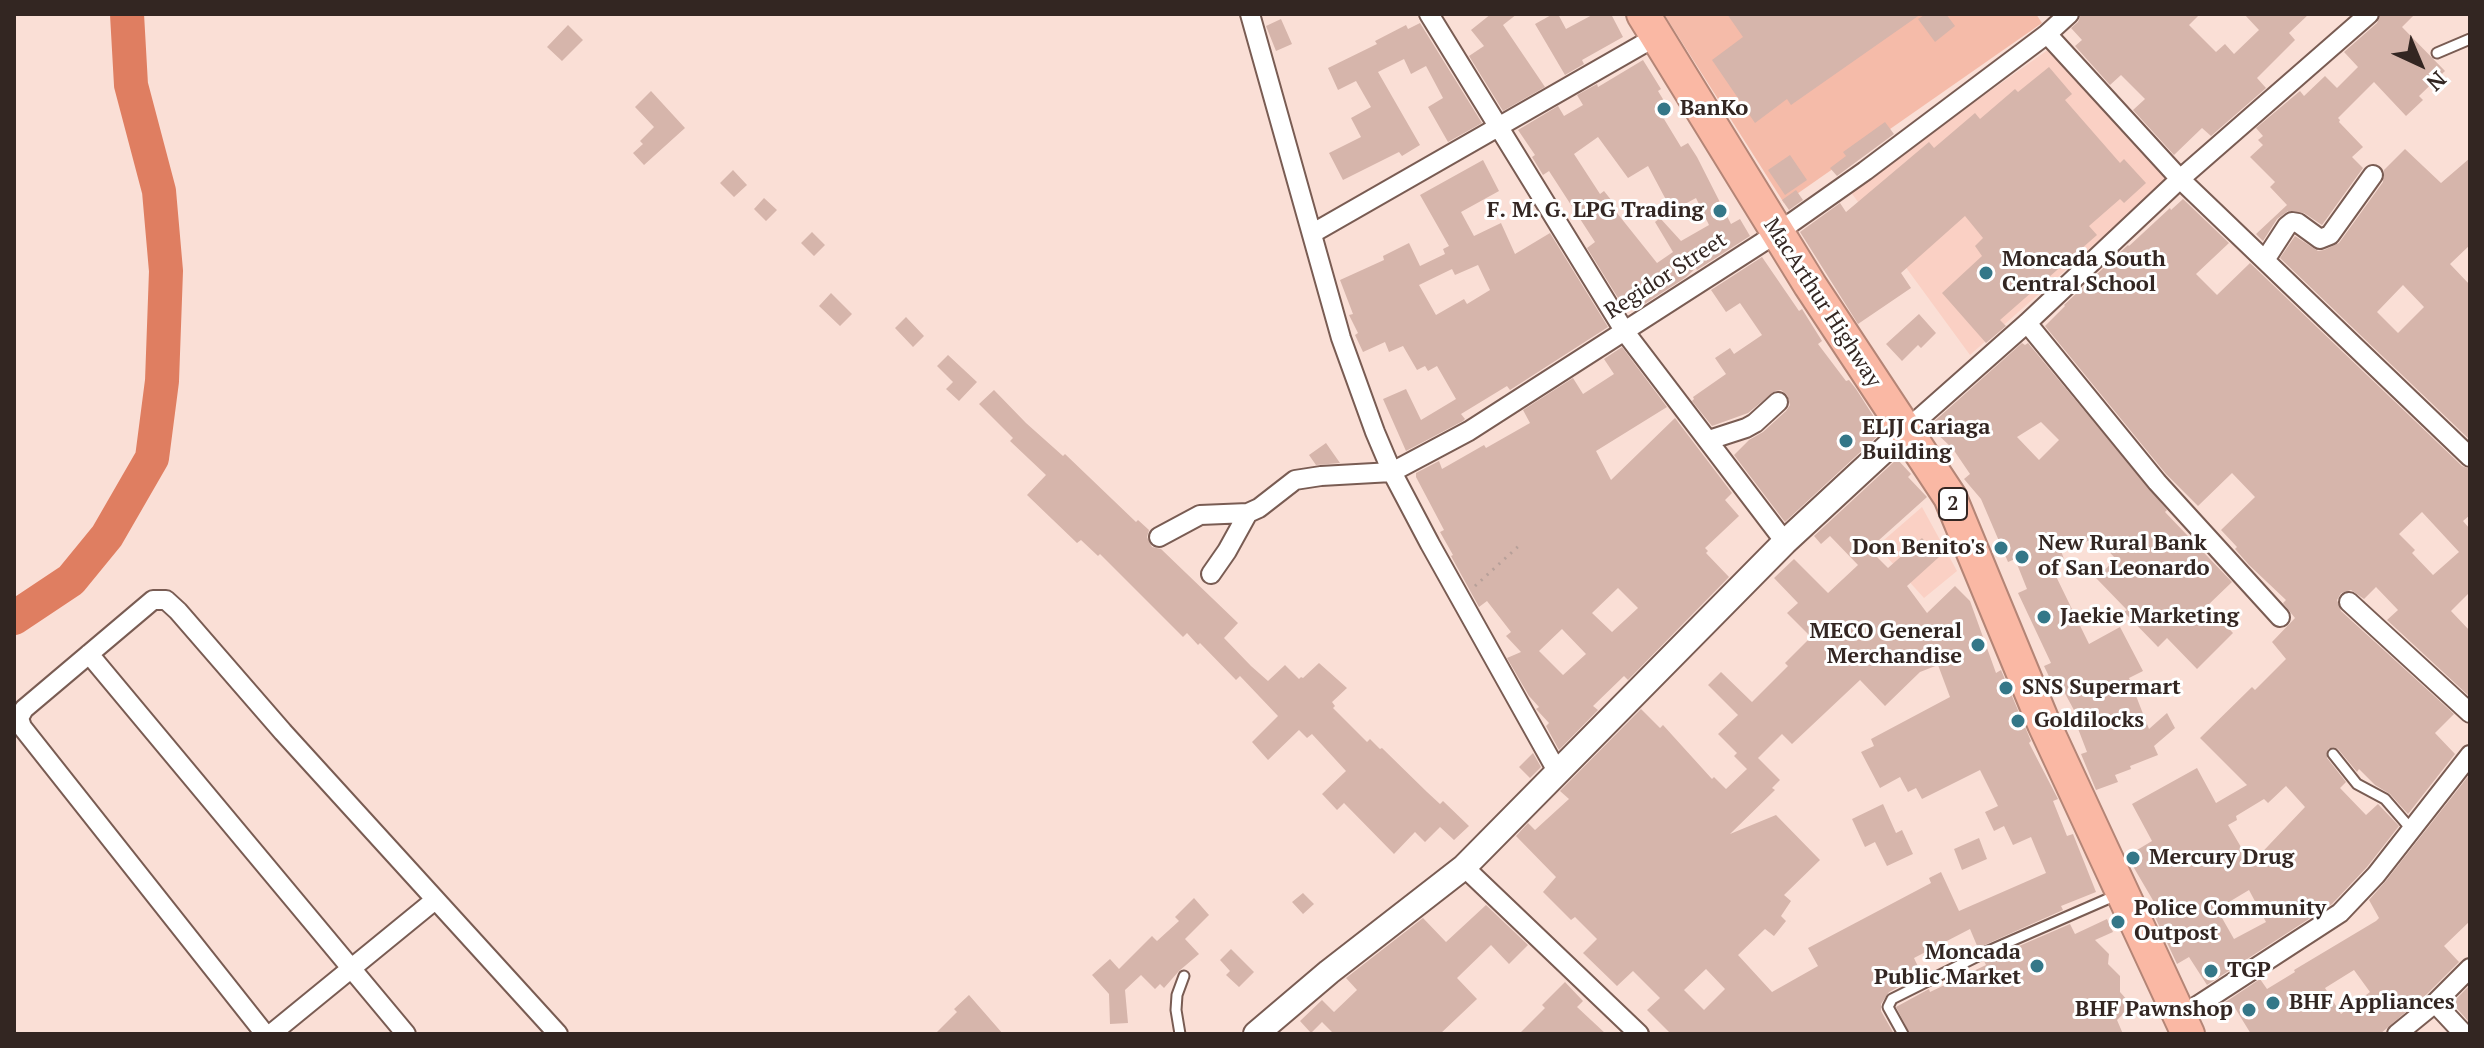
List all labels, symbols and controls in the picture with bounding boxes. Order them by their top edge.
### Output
north arrow [2380,24,2460,104]
text: N [2421,65,2453,98]
place label: BanKo [1680,96,1748,122]
marker: BanKo [1655,100,1673,118]
place label: F. M. G. LPG Trading [1487,198,1704,224]
marker: F. M. G. LPG Trading [1711,202,1729,220]
street label: MacArthur Highway [1757,213,1887,393]
street label: Regidor Street [1600,227,1732,325]
place label: Moncada South Central School [2002,247,2166,298]
marker: Moncada South Central School [1977,264,1995,282]
place label: ELJJ Cariaga Building [1862,415,1990,466]
marker: ELJJ Cariaga Building [1837,432,1855,450]
road number: 2 [1939,488,1967,520]
place label: New Rural Bank of San Leonardo [2038,531,2210,582]
place label: Don Benito's [1852,535,1985,561]
marker: Don Benito's [1992,539,2010,557]
marker: New Rural Bank of San Leonardo [2013,548,2031,566]
place label: Jaekie Marketing [2060,604,2239,630]
marker: Jaekie Marketing [2035,608,2053,626]
place label: MECO General Merchandise [1809,619,1962,670]
marker: MECO General Merchandise [1969,636,1987,654]
place label: SNS Supermart [2022,675,2181,701]
marker: SNS Supermart [1997,679,2015,697]
place label: Goldilocks [2034,708,2144,734]
marker: Goldilocks [2009,712,2027,730]
place label: Mercury Drug [2149,845,2294,871]
marker: Mercury Drug [2124,849,2142,867]
place label: Police Community Outpost [2134,896,2326,948]
marker: Police Community Outpost [2109,913,2127,931]
place label: Moncada Public Market [1874,940,2021,992]
marker: Moncada Public Market [2028,957,2046,975]
place label: TGP [2227,958,2271,984]
marker: TGP [2202,962,2220,980]
place label: BHF Appliances [2289,990,2455,1016]
marker: BHF Appliances [2264,994,2282,1012]
place label: BHF Pawnshop [2075,997,2233,1023]
marker: BHF Pawnshop [2240,1001,2258,1019]

